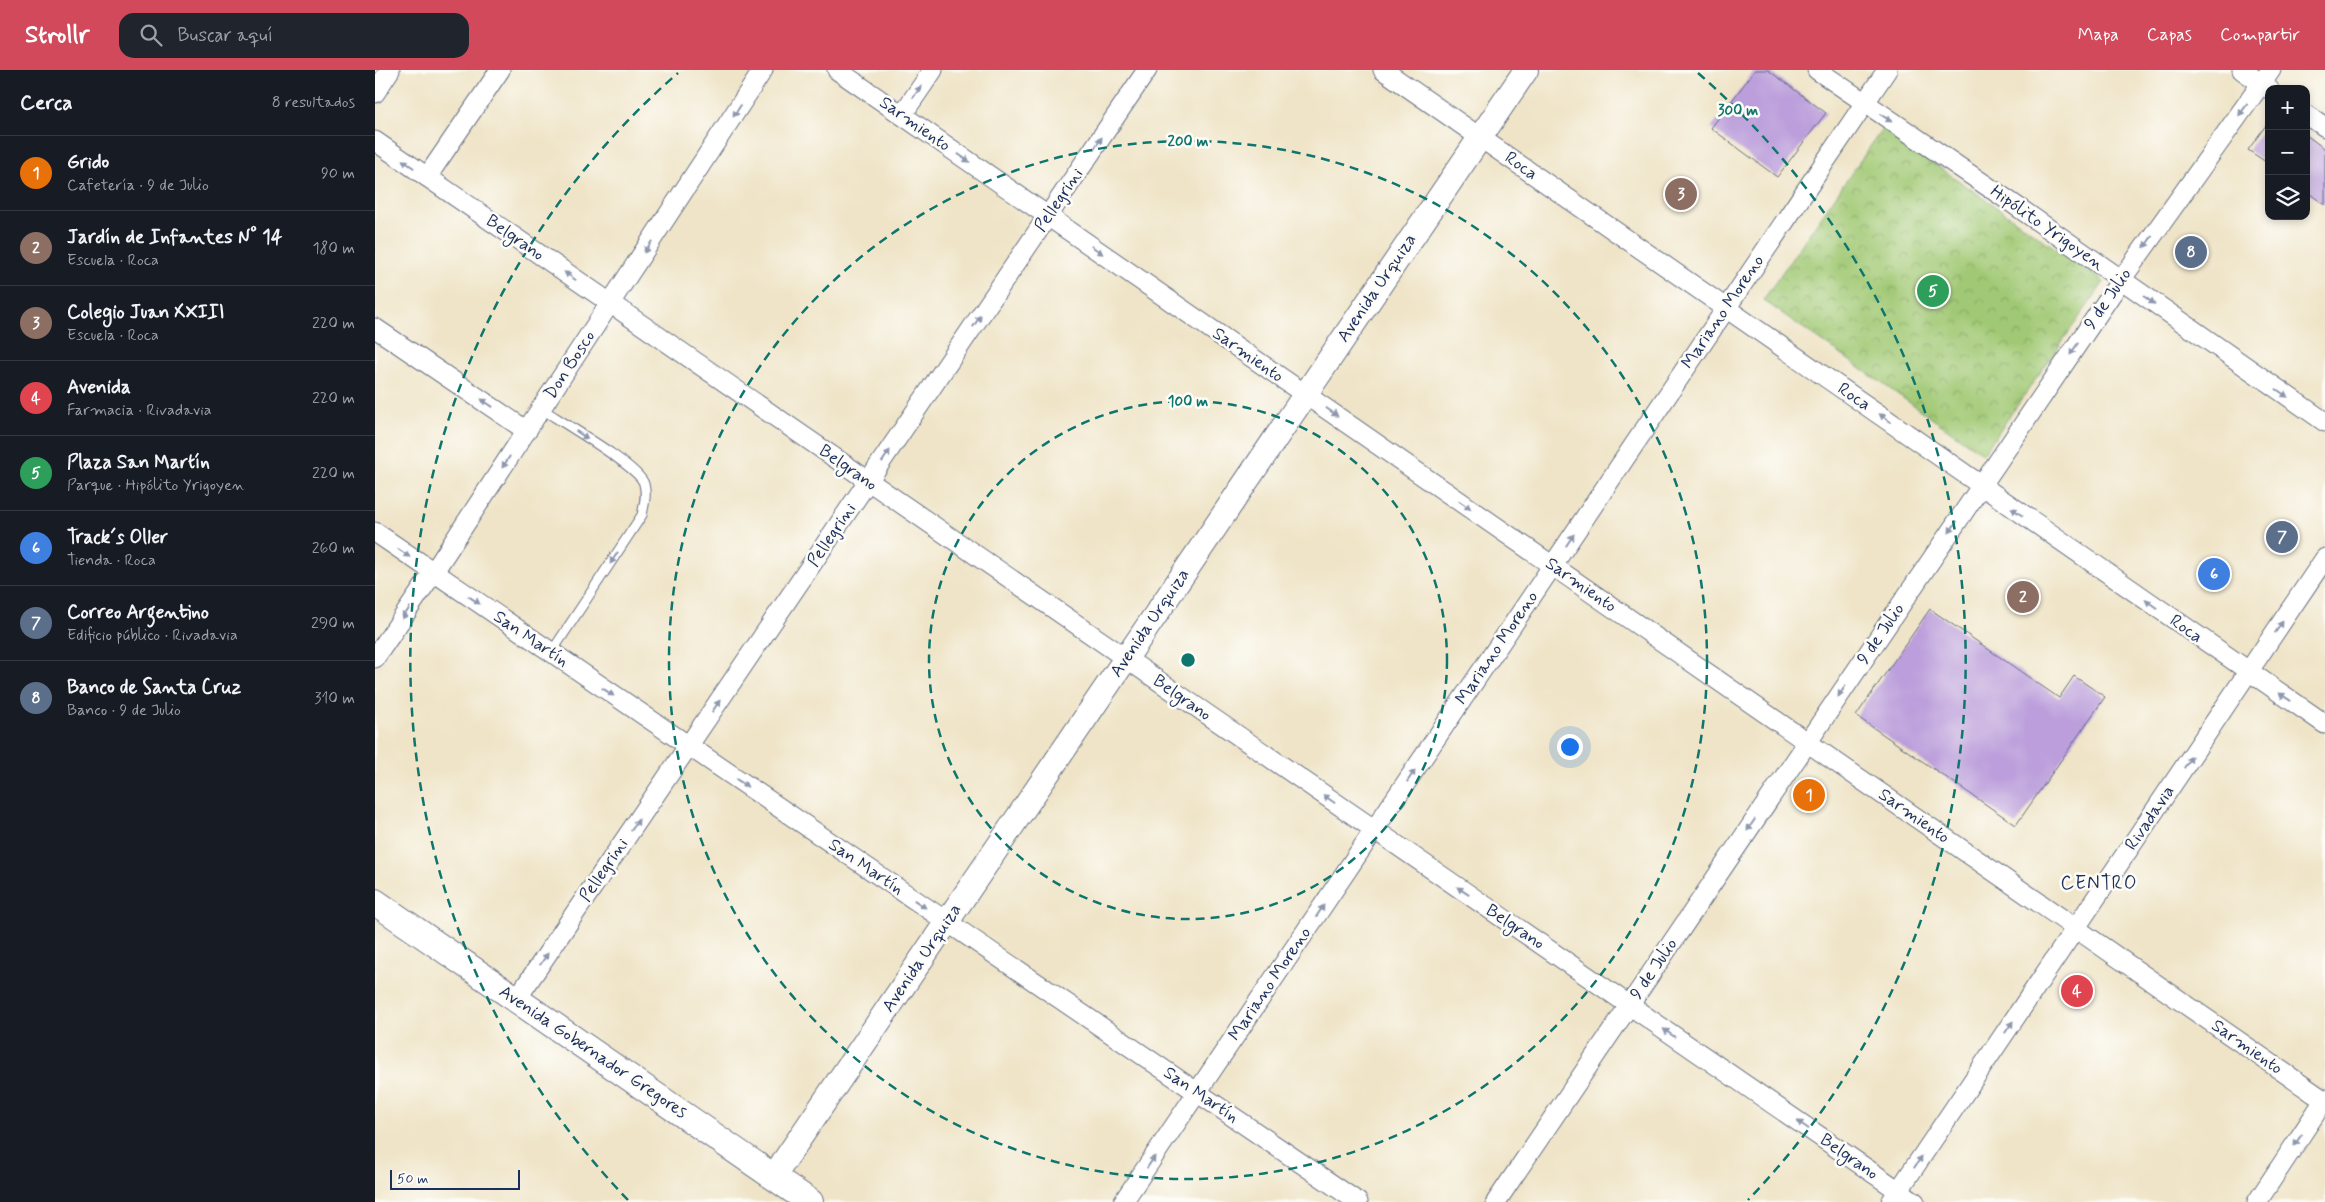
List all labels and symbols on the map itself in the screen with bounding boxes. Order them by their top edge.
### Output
one-way arrow [912,86,922,99]
street label: Sarmiento [875,91,955,157]
text: 300 m [1718,101,1758,121]
one-way arrow [2238,103,2248,117]
one-way arrow [732,104,741,117]
one-way arrow [1879,113,1893,123]
text: 200 m [1168,132,1209,152]
one-way arrow [1093,137,1102,150]
street label: Roca [1500,146,1542,186]
one-way arrow [957,153,971,163]
one-way arrow [401,159,415,169]
street label: Pellegrini [1029,163,1089,237]
pin: 3 [1665,175,1697,213]
street label: Hipólito Yrigoyen [1985,180,2109,276]
street label: Belgrano [480,209,549,268]
street label: Avenida Urquiza [1332,229,1422,347]
pin: 8 [2175,233,2207,271]
one-way arrow [2143,235,2153,249]
one-way arrow [643,240,652,253]
one-way arrow [1091,245,1104,255]
street label: Mariano Moreno [1676,250,1770,374]
street label: 9 de Julio [2079,264,2137,334]
one-way arrow [563,271,577,281]
pin: 5 [1917,272,1949,310]
one-way arrow [2142,295,2156,305]
one-way arrow [972,314,982,328]
street label: Sarmiento [1208,322,1288,388]
street label: Don Bosco [539,326,601,404]
one-way arrow [2069,342,2079,356]
street label: Roca [1833,377,1875,417]
one-way arrow [2276,388,2289,398]
text: 100 m [1168,392,1208,412]
one-way arrow [480,398,493,408]
one-way arrow [1325,407,1338,417]
one-way arrow [1878,413,1892,423]
one-way arrow [576,431,589,440]
street label: Belgrano [813,439,882,498]
one-way arrow [881,449,890,462]
one-way arrow [502,455,511,469]
street label: Pellegrini [802,498,862,572]
one-way arrow [1458,500,1472,510]
one-way arrow [2011,507,2024,517]
pin: 7 [2266,518,2298,556]
one-way arrow [1948,521,1958,534]
one-way arrow [1565,533,1575,546]
one-way arrow [397,548,411,557]
one-way arrow [609,551,618,565]
street label: Sarmiento [1541,552,1621,618]
pin: 6 [2198,555,2230,593]
street label: Avenida Urquiza [1105,564,1195,682]
pin: 2 [2007,578,2039,616]
street label: Mariano Moreno [1450,586,1544,710]
one-way arrow [467,595,481,605]
street label: 9 de Julio [1852,599,1910,669]
one-way arrow [2144,599,2158,609]
street label: San Martín [489,605,573,673]
one-way arrow [401,606,411,620]
street label: Roca [2165,609,2207,649]
one-way arrow [2274,620,2284,634]
centre of rings [1179,651,1197,669]
street label: Belgrano [1147,669,1216,728]
one-way arrow [1838,684,1847,698]
one-way arrow [601,687,615,696]
one-way arrow [2278,692,2291,702]
one-way arrow [711,699,721,713]
your location [1557,734,1583,760]
one-way arrow [2183,755,2193,768]
one-way arrow [1406,769,1415,783]
pin: 1 [1793,776,1825,814]
one-way arrow [736,778,749,788]
street label: Rivadavia [2119,781,2181,855]
street label: Sarmiento [1874,783,1954,849]
one-way arrow [1322,794,1336,804]
one-way arrow [630,818,640,832]
one-way arrow [1746,819,1756,832]
street label: Pellegrini [574,833,634,907]
street label: San Martín [824,833,908,901]
district label: CENTRO [2060,871,2138,896]
one-way arrow [1456,886,1470,896]
street label: Avenida Urquiza [877,899,967,1017]
one-way arrow [913,899,927,909]
street label: Belgrano [1480,899,1549,956]
one-way arrow [1315,904,1325,918]
street label: Mariano Moreno [1223,922,1317,1046]
street label: 9 de Julio [1625,934,1683,1004]
one-way arrow [539,953,549,966]
pin: 4 [2061,972,2093,1010]
street label: Avenida Gobernador Gregores [494,980,692,1124]
street label: Sarmiento [2207,1014,2287,1080]
one-way arrow [2004,1020,2014,1034]
one-way arrow [1662,1028,1676,1037]
street label: San Martín [1159,1061,1243,1129]
one-way arrow [1796,1120,1810,1130]
street label: Belgrano [1814,1128,1883,1187]
one-way arrow [2293,1133,2303,1147]
one-way arrow [1146,1155,1156,1168]
one-way arrow [1913,1155,1923,1168]
scale bar [390,1167,520,1190]

